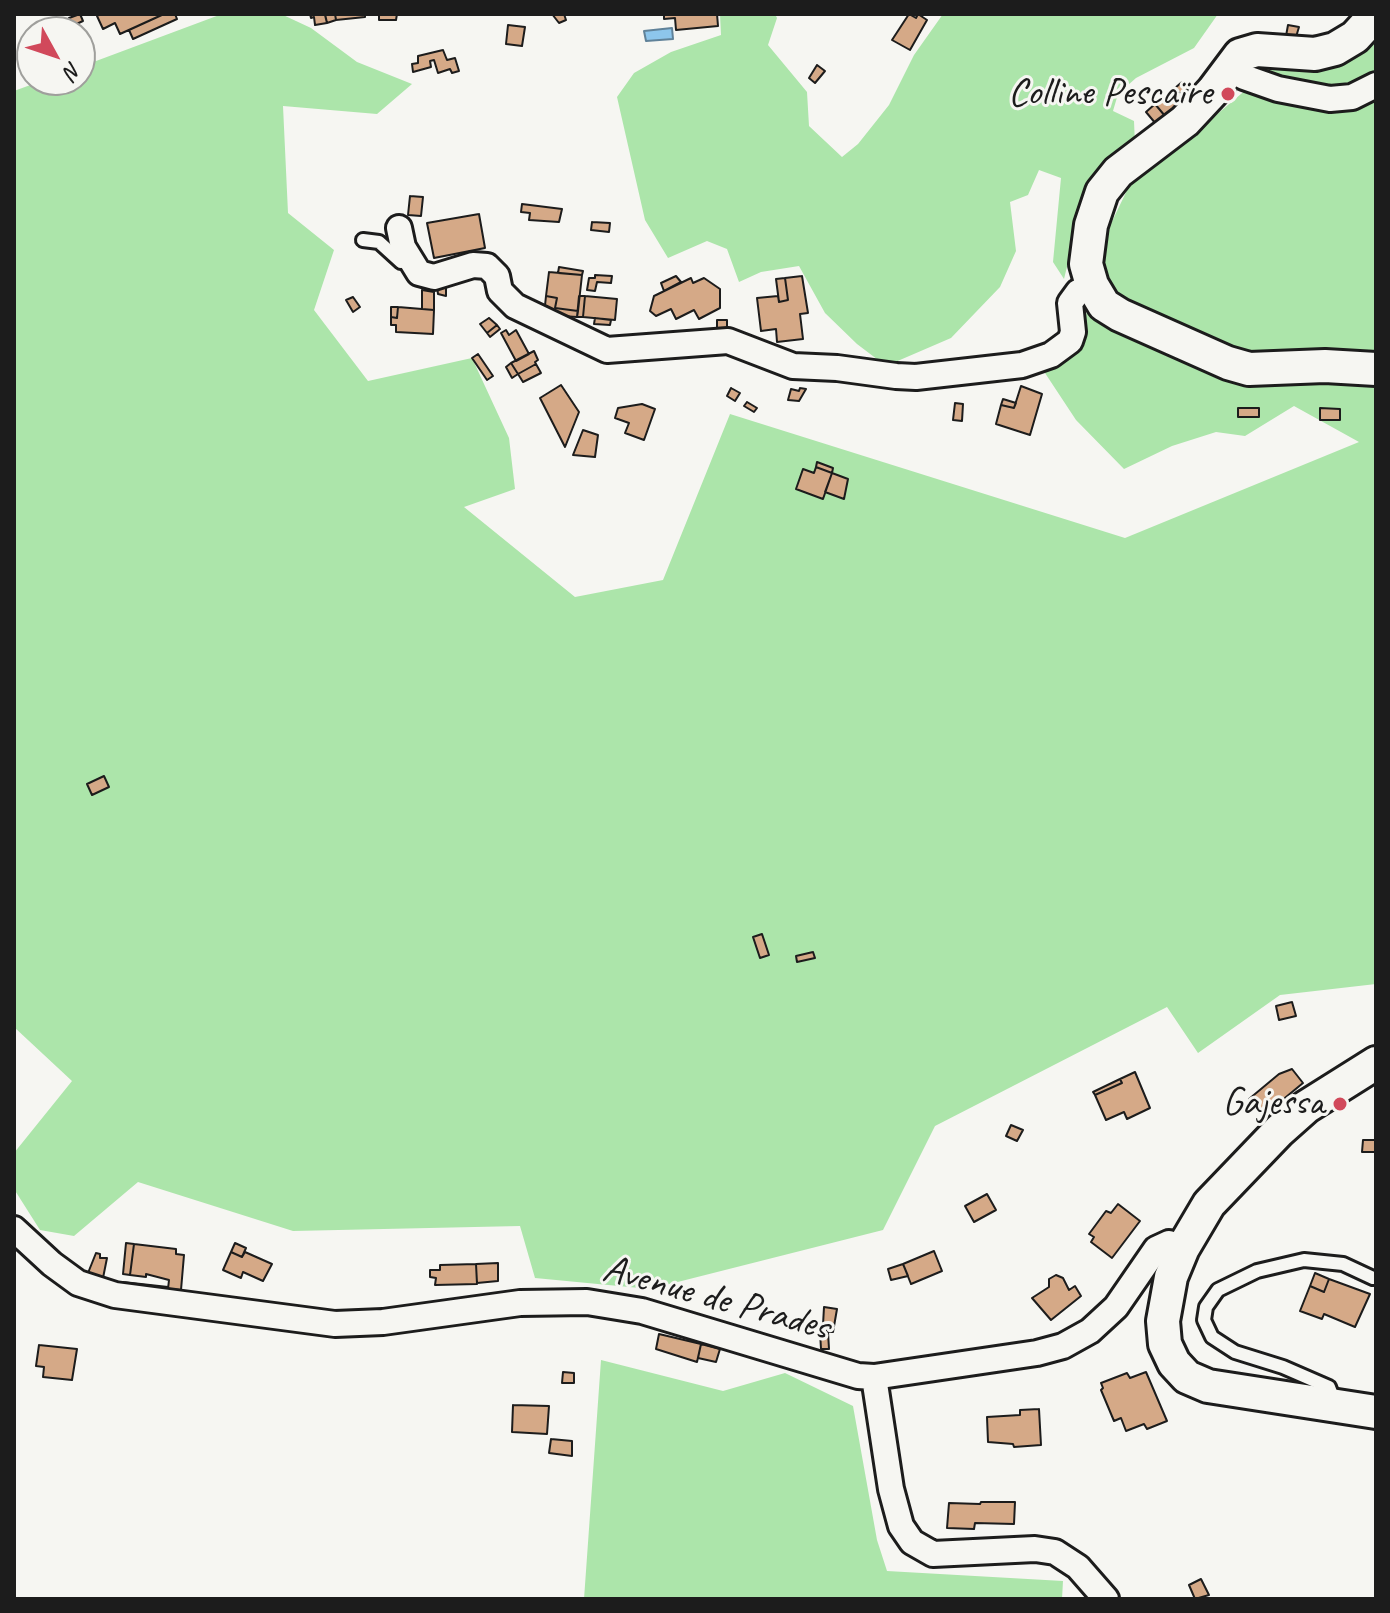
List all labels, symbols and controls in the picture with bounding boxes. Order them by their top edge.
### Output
north arrow [16,16,96,96]
text: N [58,56,88,84]
place label: Colline Pescaïre [1008,70,1212,118]
marker: Colline Pescaïre [1219,85,1237,103]
place label: Gajessa [1222,1080,1324,1128]
marker: Gajessa [1331,1095,1349,1113]
street label: Avenue de Prades [597,1246,835,1352]

